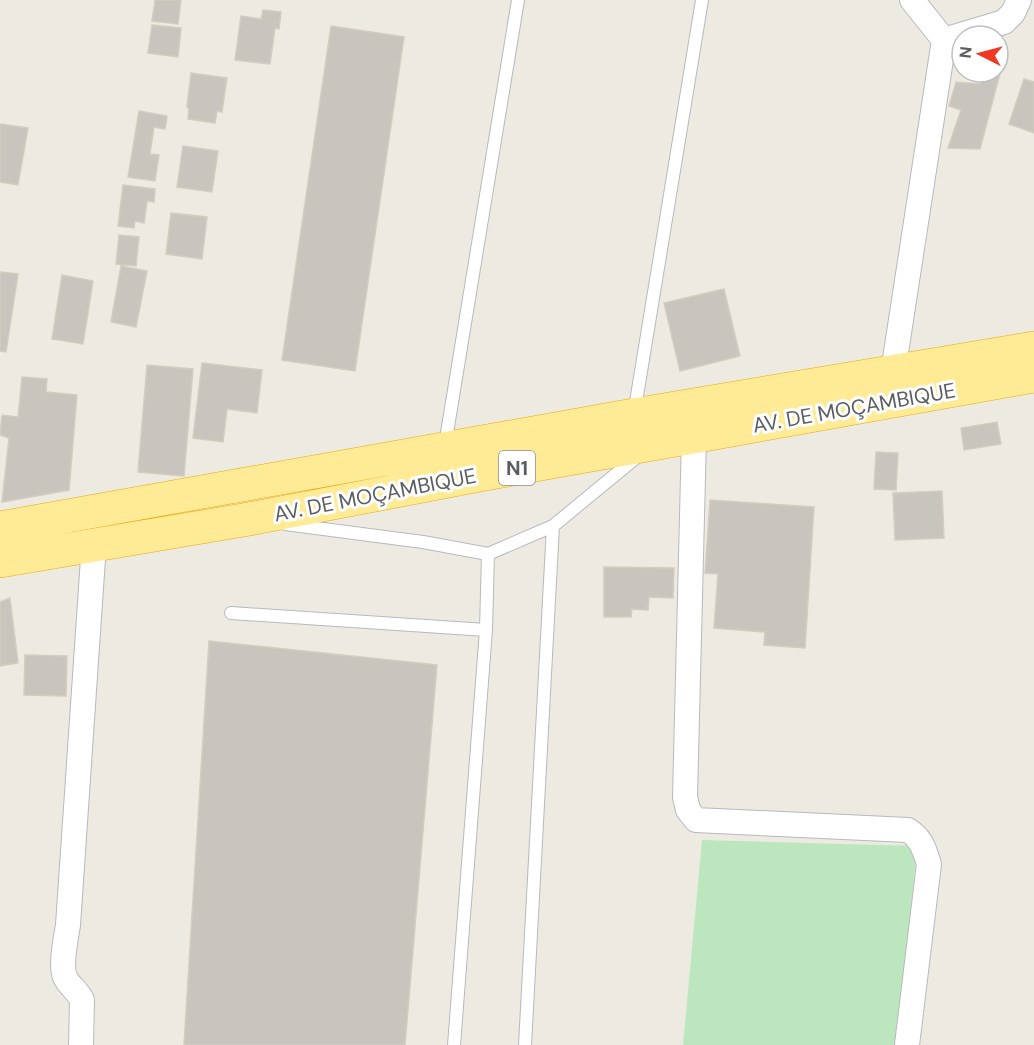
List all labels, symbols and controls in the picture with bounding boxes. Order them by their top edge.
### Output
north arrow [950,24,1010,84]
text: N [955,46,977,59]
street label: AV. DE MOÇAMBIQUE [750,376,958,440]
road number: N1 [499,451,535,485]
street label: AV. DE MOÇAMBIQUE [271,462,479,528]

